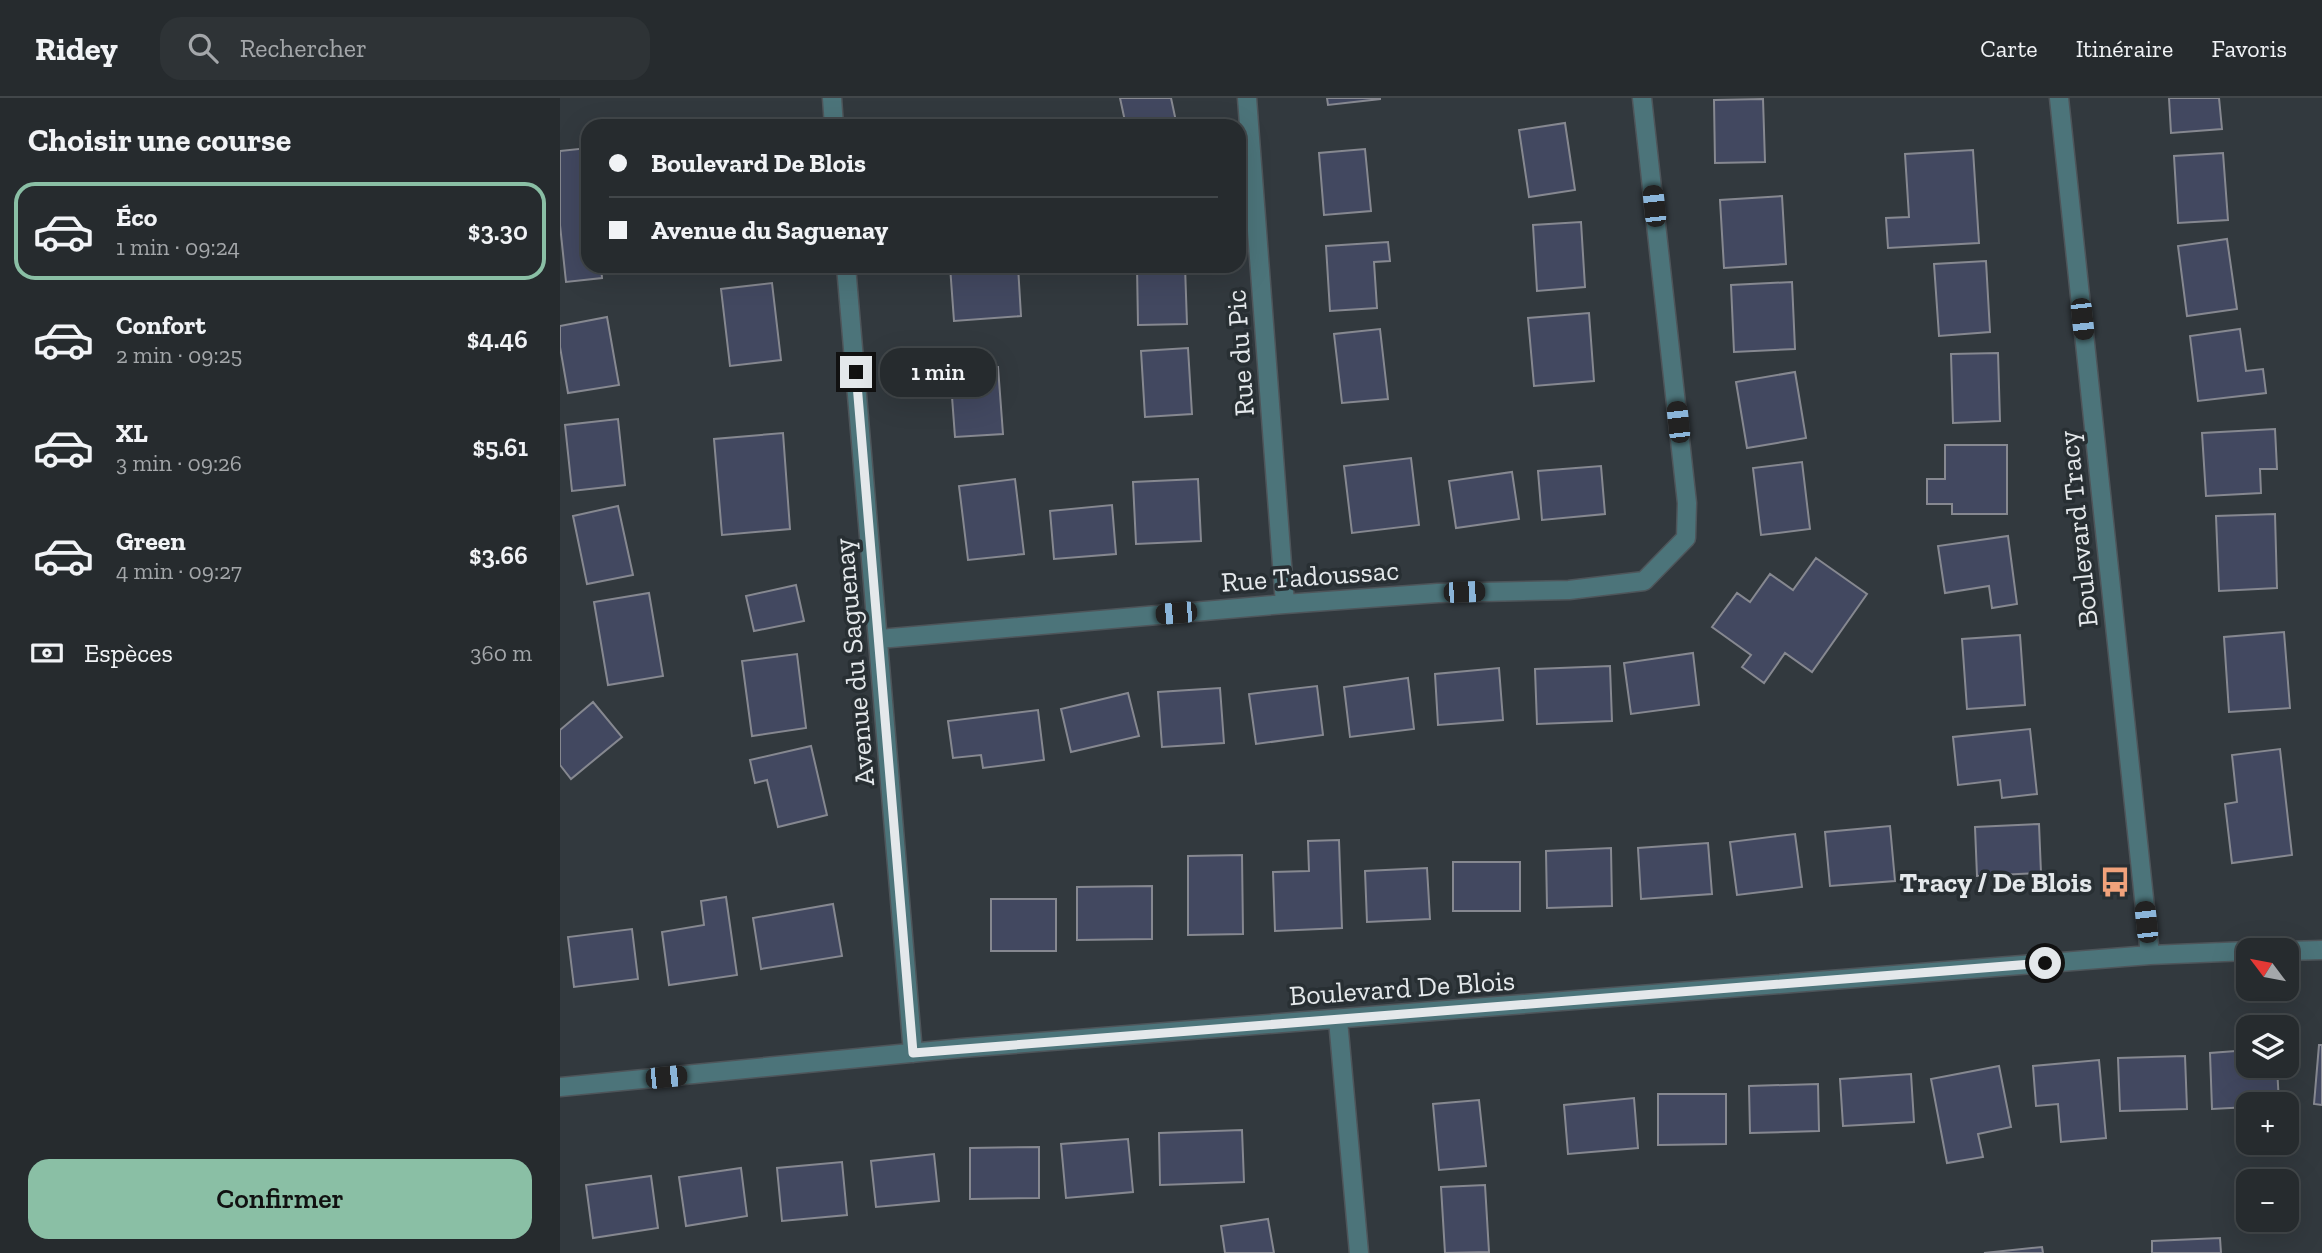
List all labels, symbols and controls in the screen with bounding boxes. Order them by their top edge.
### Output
search box [160,17,650,80]
text: Ridey [35,29,118,68]
icon: search [184,29,222,67]
text: Rechercher [240,32,367,64]
text: Carte [1980,34,2038,63]
text: Itinéraire [2076,34,2173,63]
text: Favoris [2211,34,2287,63]
text: Choisir une course [28,121,291,159]
text: Boulevard De Blois [651,147,866,179]
car [1642,184,1667,228]
icon: car [32,200,95,263]
text: Éco [116,201,157,233]
text: Avenue du Saguenay [651,214,888,246]
text: $3.30 [468,215,528,247]
text: 1 min · 09:24 [116,233,240,261]
street label: Rue du Pic [1219,289,1261,417]
car [2070,297,2095,341]
icon: car [32,308,95,371]
text: Confort [116,309,206,341]
text: $4.46 [467,323,528,355]
text: 2 min · 09:25 [116,341,242,369]
callout: 1 min [880,348,996,396]
route end [840,356,872,388]
text: 1 min [911,358,965,386]
car [1666,400,1691,444]
icon: car [32,416,95,479]
text: XL [116,417,148,449]
street label: Boulevard Tracy [2051,428,2105,629]
text: $5.61 [472,431,528,463]
text: 3 min · 09:26 [116,449,242,477]
icon: car [32,524,95,587]
text: Green [116,525,186,557]
street label: Avenue du Saguenay [827,536,881,787]
text: $3.66 [469,539,528,571]
street label: Rue Tadoussac [1220,553,1400,599]
text: 4 min · 09:27 [116,557,242,585]
car [1443,581,1486,603]
car [1155,601,1198,625]
icon: cash [28,634,66,672]
text: Espèces [84,637,173,669]
text: 360 m [470,639,532,667]
bus stop icon: Tracy / De Blois [2098,865,2132,899]
place label: Tracy / De Blois [1899,866,2092,899]
car [2134,900,2159,944]
north arrow [2236,938,2300,1001]
map controls [2236,938,2299,1232]
route start [2029,947,2061,979]
street label: Boulevard De Blois [1288,964,1516,1012]
button: layers [2236,1015,2299,1078]
car [645,1064,688,1090]
button: + [2236,1092,2299,1155]
button: Confirmer [28,1159,532,1239]
button: − [2236,1169,2299,1232]

